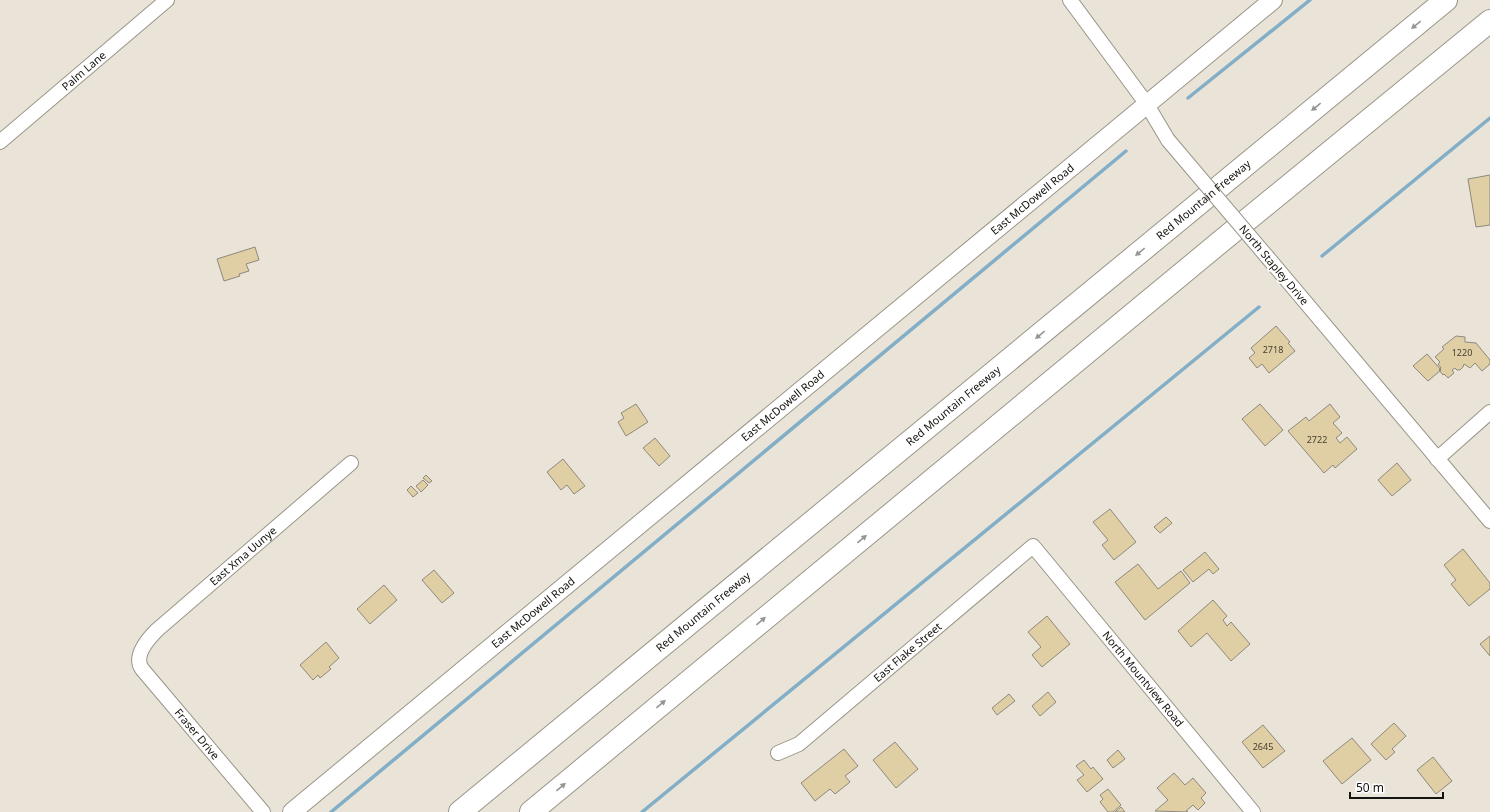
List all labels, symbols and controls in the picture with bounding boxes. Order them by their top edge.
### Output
one-way arrow [1411,20,1422,29]
street label: Palm Lane [58,47,109,94]
one-way arrow [1310,103,1321,112]
street label: Red Mountain Freeway [1153,156,1254,243]
street label: East McDowell Road [987,160,1077,238]
street label: North Stapley Drive [1236,221,1312,308]
one-way arrow [1134,248,1145,257]
one-way arrow [1034,331,1045,339]
house number: 2718 [1263,343,1283,356]
house number: 1220 [1452,346,1472,359]
street label: Red Mountain Freeway [902,362,1004,449]
street label: East McDowell Road [738,366,827,444]
house number: 2722 [1307,433,1327,446]
street label: East Xma Uunye [206,523,279,589]
one-way arrow [856,534,867,543]
street label: Red Mountain Freeway [652,568,754,655]
street label: East McDowell Road [488,573,578,651]
one-way arrow [756,617,767,626]
street label: East Flake Street [870,619,944,685]
street label: North Mountview Road [1099,628,1187,730]
one-way arrow [656,700,667,709]
street label: Fraser Drive [172,705,223,762]
house number: 2645 [1253,740,1273,753]
scale bar [1350,774,1443,800]
text: 50 m [1356,779,1384,796]
one-way arrow [556,783,566,792]

